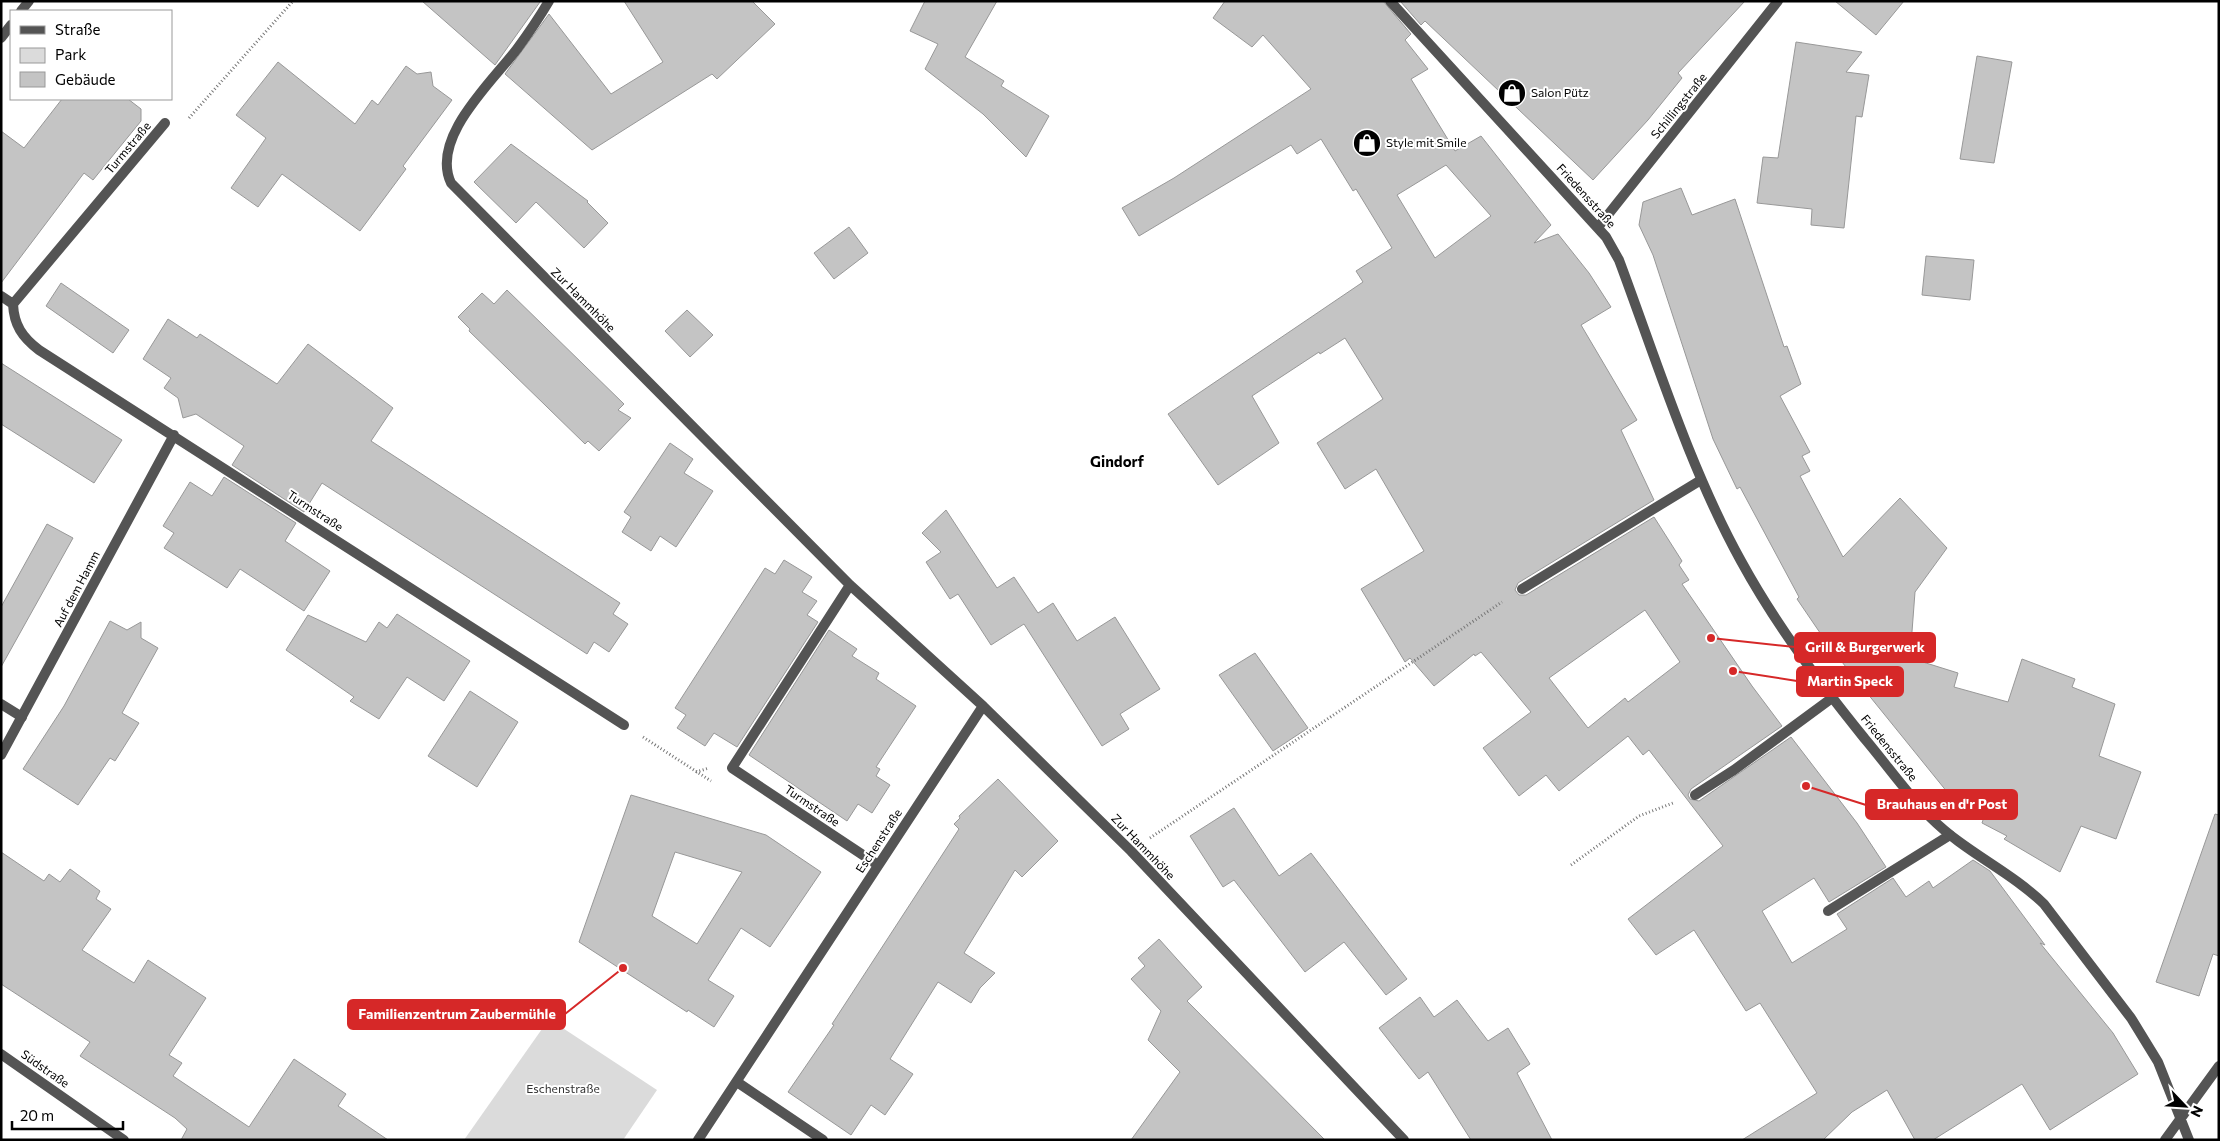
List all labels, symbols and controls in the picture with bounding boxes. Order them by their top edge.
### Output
legend [10,10,172,100]
text: Straße [55,20,101,38]
text: Park [55,45,86,63]
text: Gebäude [55,70,116,88]
street label: Schillingstraße [1647,70,1709,141]
shop icon: Salon Pütz [1497,78,1527,108]
place label: Salon Pütz [1531,85,1589,99]
street label: Turmstraße [101,119,153,176]
shop icon: Style mit Smile [1352,128,1382,158]
place label: Style mit Smile [1386,135,1466,149]
street label: Friedensstraße [1554,160,1619,230]
street label: Zur Hammhöhe [549,264,619,334]
district label: Gindorf [1090,452,1145,470]
street label: Turmstraße [285,487,346,533]
street label: Auf dem Hamm [50,548,102,629]
callout: Grill & Burgerwerk [1795,633,1935,662]
text: Grill & Burgerwerk [1805,638,1925,655]
callout: Martin Speck [1797,667,1903,696]
text: Martin Speck [1807,672,1893,689]
street label: Friedensstraße [1859,711,1921,783]
street label: Turmstraße [782,782,843,829]
callout: Brauhaus en d'r Post [1866,790,2017,819]
text: Brauhaus en d'r Post [1877,795,2007,812]
street label: Eschenstraße [852,806,904,875]
street label: Zur Hammhöhe [1109,811,1178,882]
callout: Familienzentrum Zaubermühle [348,1000,565,1029]
text: Familienzentrum Zaubermühle [358,1005,556,1022]
street label: Südstraße [19,1047,72,1090]
park label: Eschenstraße [526,1081,600,1095]
north arrow [2160,1081,2210,1131]
scale bar [12,1098,124,1130]
text: N [2187,1103,2207,1120]
text: 20 m [20,1106,54,1124]

